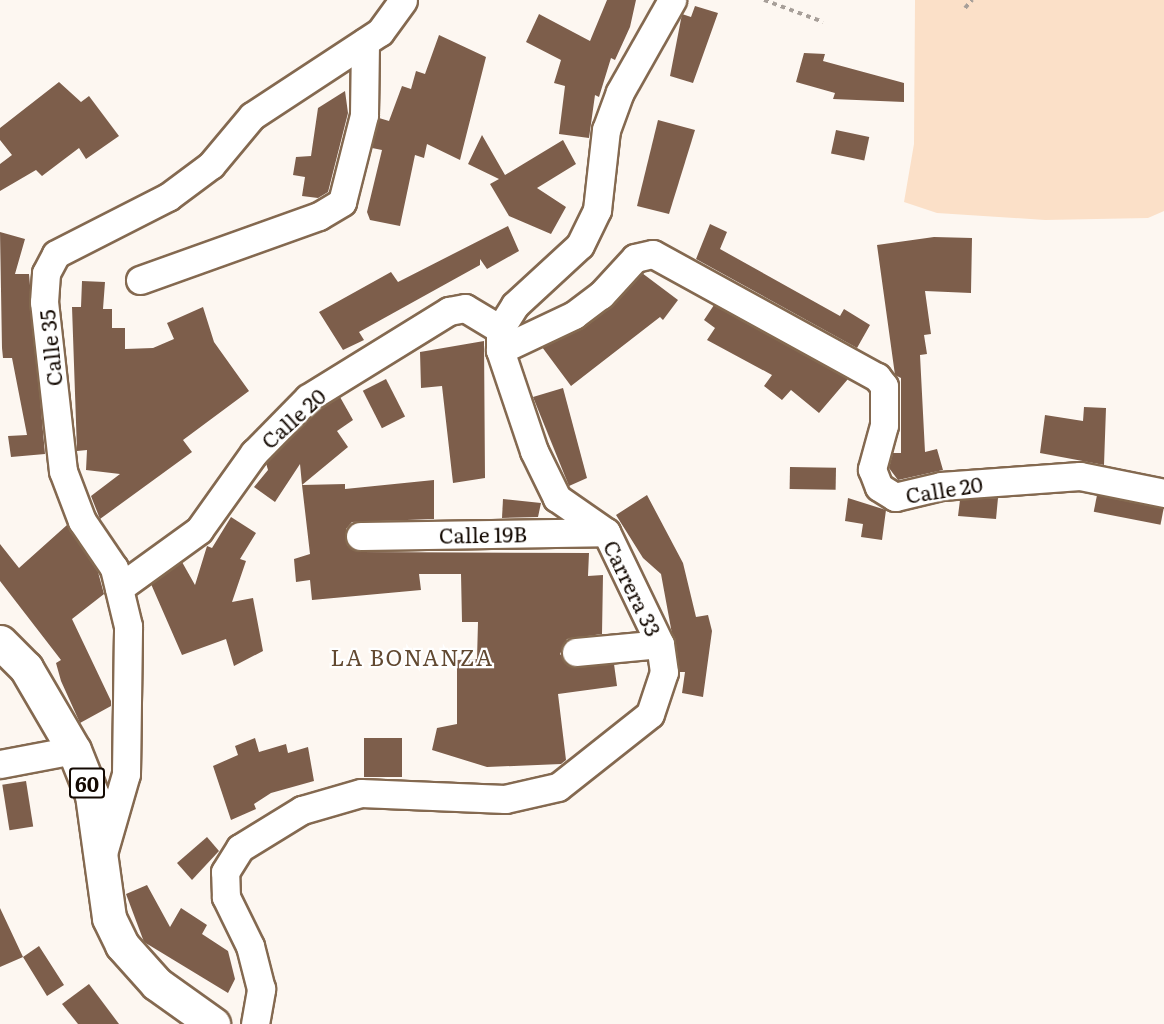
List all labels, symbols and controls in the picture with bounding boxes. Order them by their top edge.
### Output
street label: Calle 35 [33,309,67,387]
street label: Calle 20 [256,383,330,453]
street label: Calle 20 [904,470,984,508]
street label: Calle 19B [439,521,527,547]
street label: Carrera 33 [599,536,667,640]
district label: LA BONANZA [330,644,494,670]
road number: 60 [69,766,105,800]

